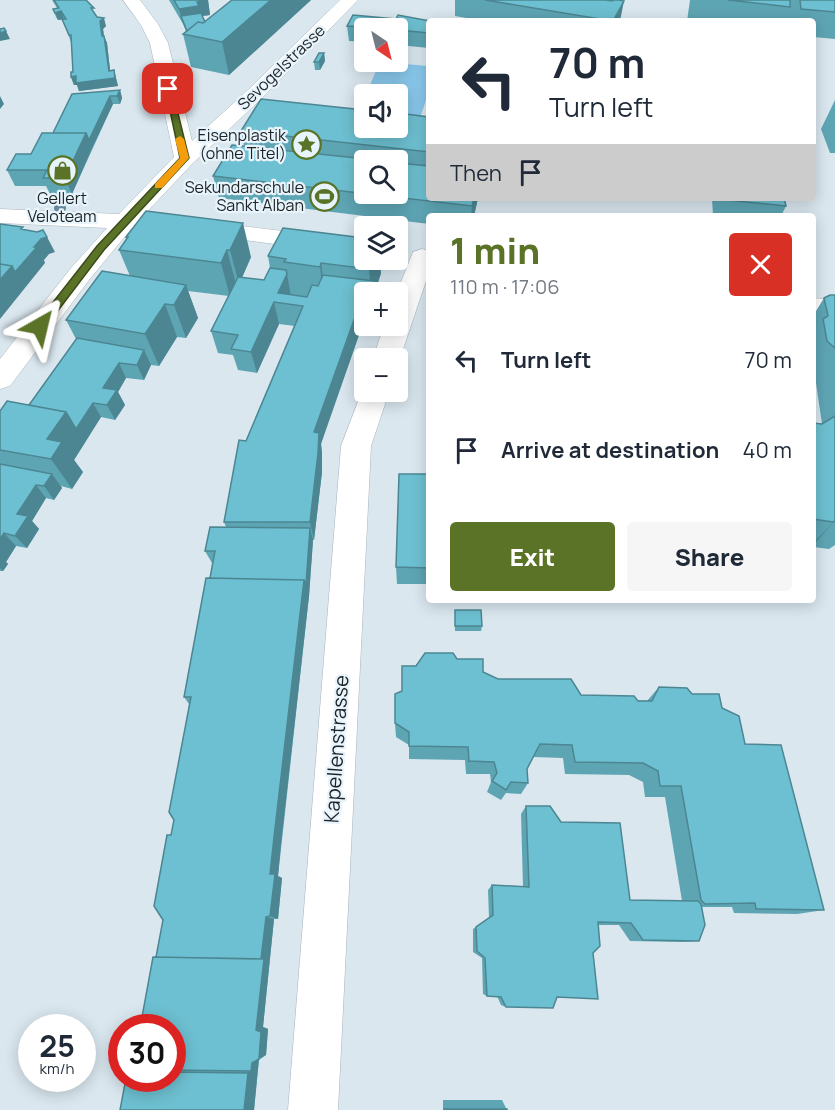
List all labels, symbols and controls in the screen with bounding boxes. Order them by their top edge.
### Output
north arrow [354,18,408,72]
map controls [354,18,408,402]
street label: Sevogelstrasse [232,19,330,115]
text: 70 m [549,33,645,91]
icon: left [450,42,528,120]
pin [142,63,193,114]
icon: arrive [151,72,184,105]
button: sound [354,84,408,138]
text: Turn left [549,88,653,125]
place label: Eisenplastik (ohne Titel) [198,124,287,164]
place icon: Eisenplastik (ohne Titel) [291,128,323,160]
button: search [354,150,408,204]
shop icon: Gellert Veloteam [46,154,78,186]
icon: arrive [514,156,547,189]
text: Then [450,158,502,188]
place label: Sekundarschule Sankt Alban [185,176,304,216]
sports icon: Sekundarschule Sankt Alban [309,180,341,212]
place label: Gellert Veloteam [28,187,96,227]
button: layers [354,216,408,270]
text: 1 min [450,226,540,275]
button: close [729,233,792,296]
text: 110 m · 17:06 [450,273,560,300]
button: + [354,282,408,336]
position arrow [8,294,72,358]
icon: left [450,344,483,377]
text: Turn left [501,345,591,375]
text: 70 m [744,345,792,375]
button: − [354,348,408,402]
icon: arrive [450,434,483,467]
text: Arrive at destination [501,435,719,465]
text: 40 m [743,435,792,465]
button: Exit [450,522,615,591]
button: Share [627,522,792,591]
street label: Kapellenstrasse [317,674,355,824]
speed limit sign: 30 [108,1014,186,1092]
text: 25 [39,1025,75,1066]
text: km/h [40,1058,74,1079]

